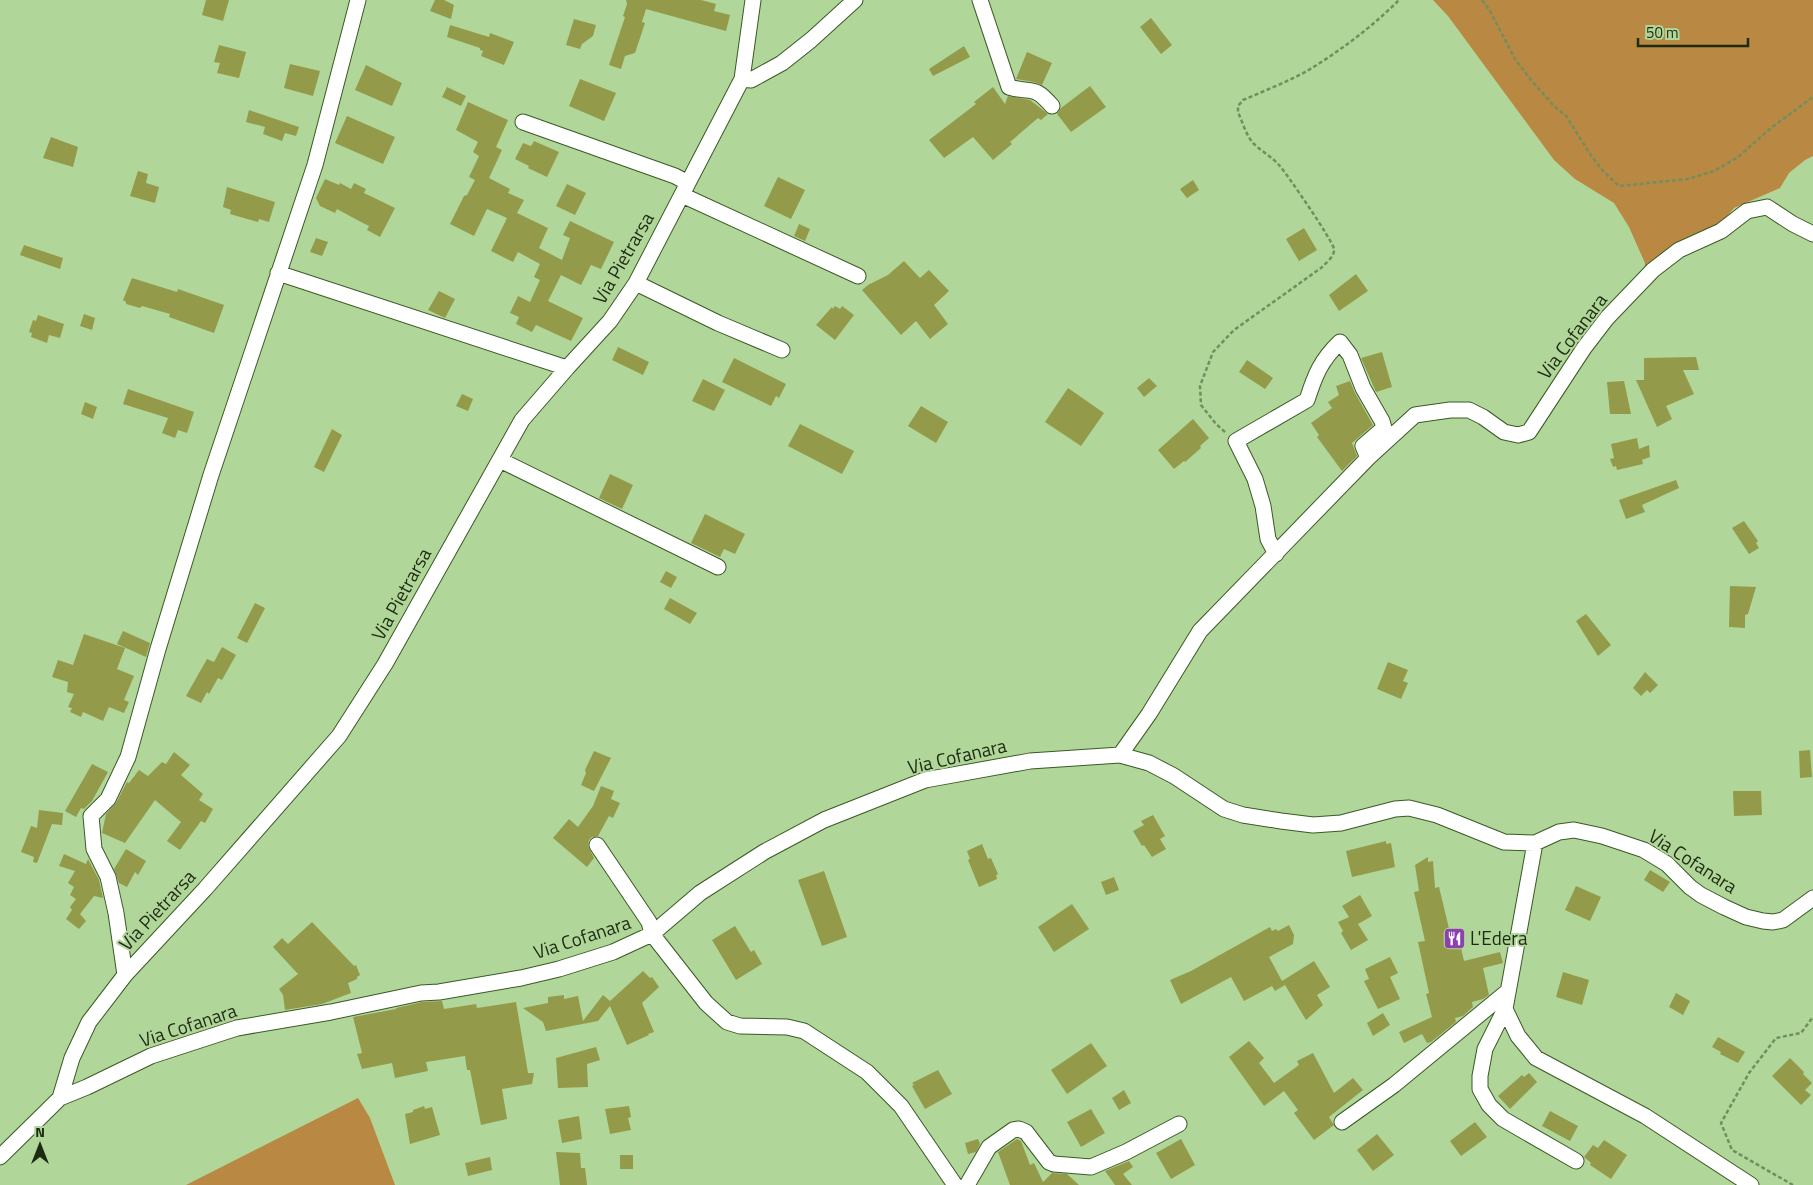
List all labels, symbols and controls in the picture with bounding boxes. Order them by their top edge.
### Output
scale bar [1638,15,1748,47]
text: 50 m [1646,21,1679,44]
street label: Via Pietrarsa [585,206,661,309]
street label: Via Cofanara [1530,286,1614,385]
street label: Via Pietrarsa [363,542,438,645]
street label: Via Cofanara [905,730,1010,781]
street label: Via Cofanara [1643,821,1744,900]
street label: Via Pietrarsa [111,862,202,957]
street label: Via Cofanara [529,907,635,966]
place label: L'Edera [1470,923,1528,952]
restaurant icon: L'Edera [1442,926,1466,950]
street label: Via Cofanara [135,995,241,1054]
north arrow [15,1120,65,1170]
text: N [35,1121,45,1142]

